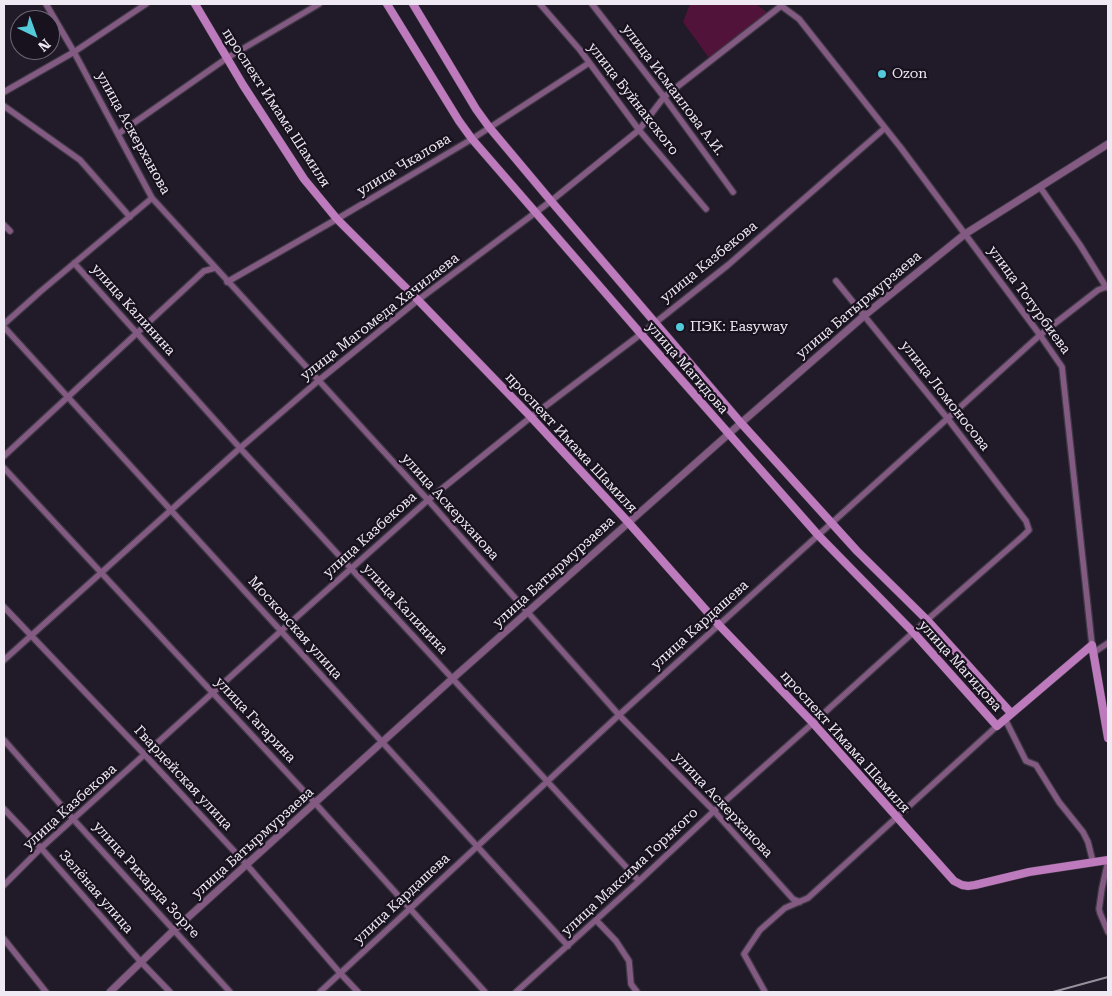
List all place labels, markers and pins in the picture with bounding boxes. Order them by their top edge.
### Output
place label: Ozon [892,66,927,82]
marker: Ozon [876,68,888,80]
place label: ПЭК: Easyway [690,319,788,335]
marker: ПЭК: Easyway [674,321,686,333]

